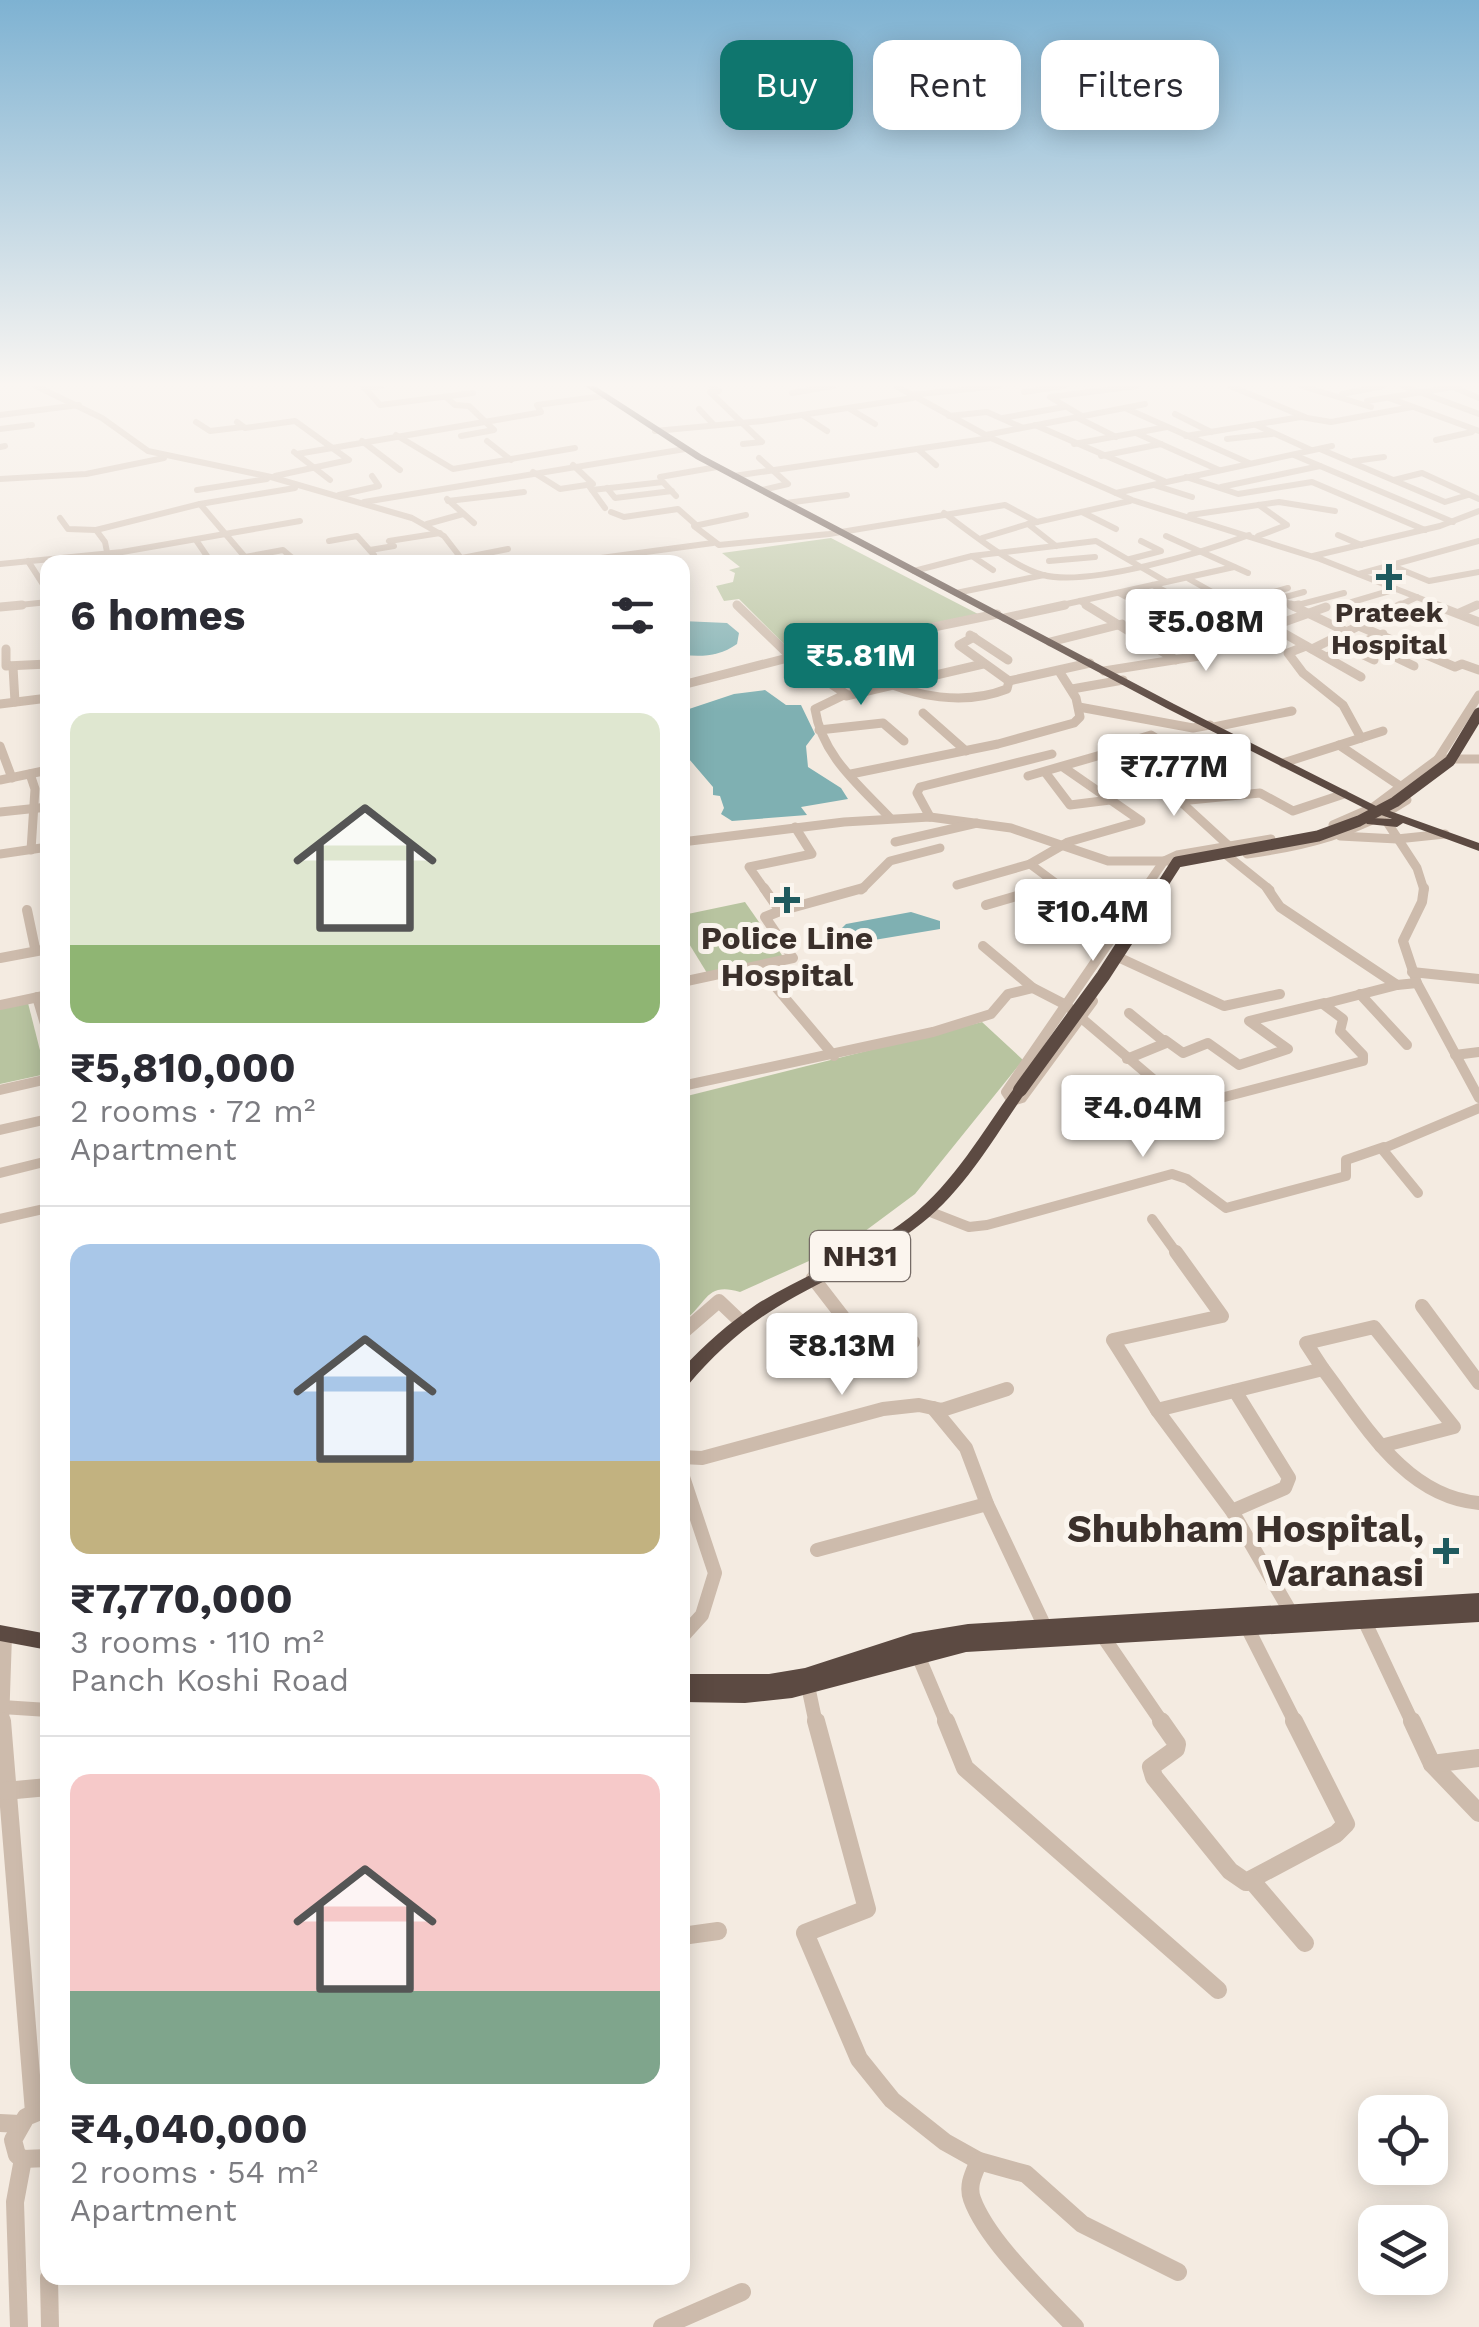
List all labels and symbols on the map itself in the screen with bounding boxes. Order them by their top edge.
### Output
marker: Prateek Hospital [1376,564,1402,590]
pin: ₹5.08M [1125,589,1287,674]
place label: Prateek Hospital [1331,596,1448,661]
pin: ₹5.81M [780,623,942,708]
pin: ₹7.77M [1093,734,1255,819]
pin: ₹10.4M [1012,879,1174,964]
marker: Police Line Hospital [774,887,800,913]
place label: Police Line Hospital [701,919,873,994]
pin: ₹4.04M [1062,1075,1224,1160]
road number: NH31 [810,1231,910,1281]
pin: ₹8.13M [761,1313,923,1398]
place label: Shubham Hospital, Varanasi [1067,1507,1424,1595]
marker: Shubham Hospital, Varanasi [1433,1538,1459,1564]

